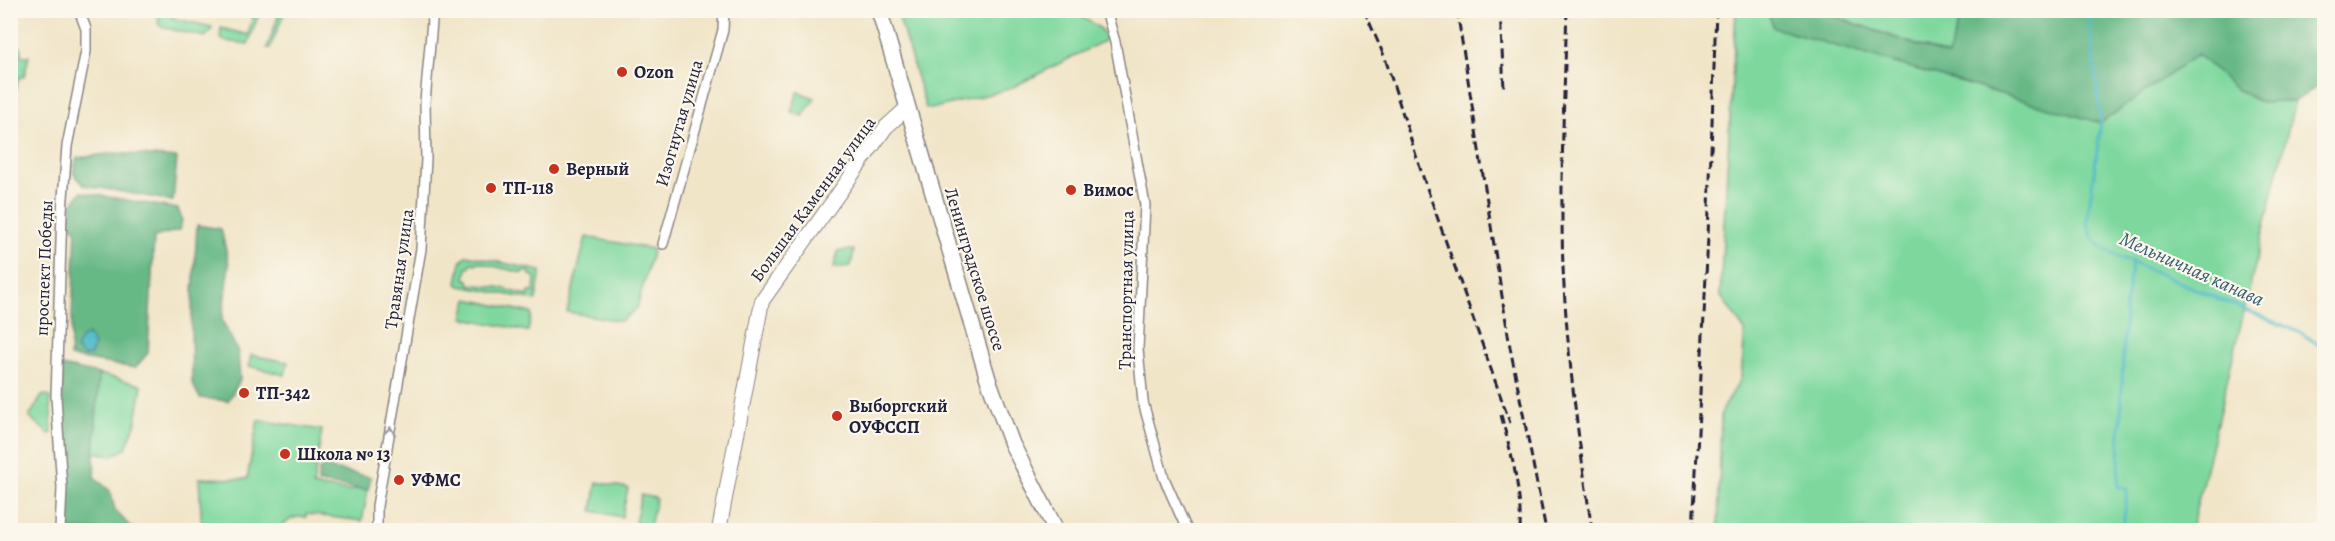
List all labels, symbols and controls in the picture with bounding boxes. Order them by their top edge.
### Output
street label: Изогнутая улица [649,56,709,189]
place label: Ozon [634,60,674,84]
marker: Ozon [615,65,629,79]
street label: Большая Каменная улица [745,111,882,287]
place label: Верный [566,157,629,181]
marker: Верный [547,162,561,176]
place label: ТП-118 [503,176,554,200]
place label: Вимос [1083,178,1134,202]
marker: ТП-118 [484,181,498,195]
marker: Вимос [1064,183,1078,197]
street label: Ленинградское шоссе [939,184,1011,354]
street label: проспект Победы [30,200,58,336]
street label: Травяная улица [379,207,419,331]
street label: Транспортная улица [1113,210,1139,370]
water label: Мельничная канава [2116,225,2268,313]
place label: ТП-342 [256,381,310,405]
marker: ТП-342 [237,386,251,400]
place label: Выборгский ОУФССП [849,394,948,439]
marker: Выборгский ОУФССП [830,409,844,423]
one-way arrow [384,427,396,436]
place label: Школа № 13 [297,442,391,466]
marker: Школа № 13 [278,447,292,461]
place label: УФМС [411,468,461,492]
marker: УФМС [392,473,406,487]

